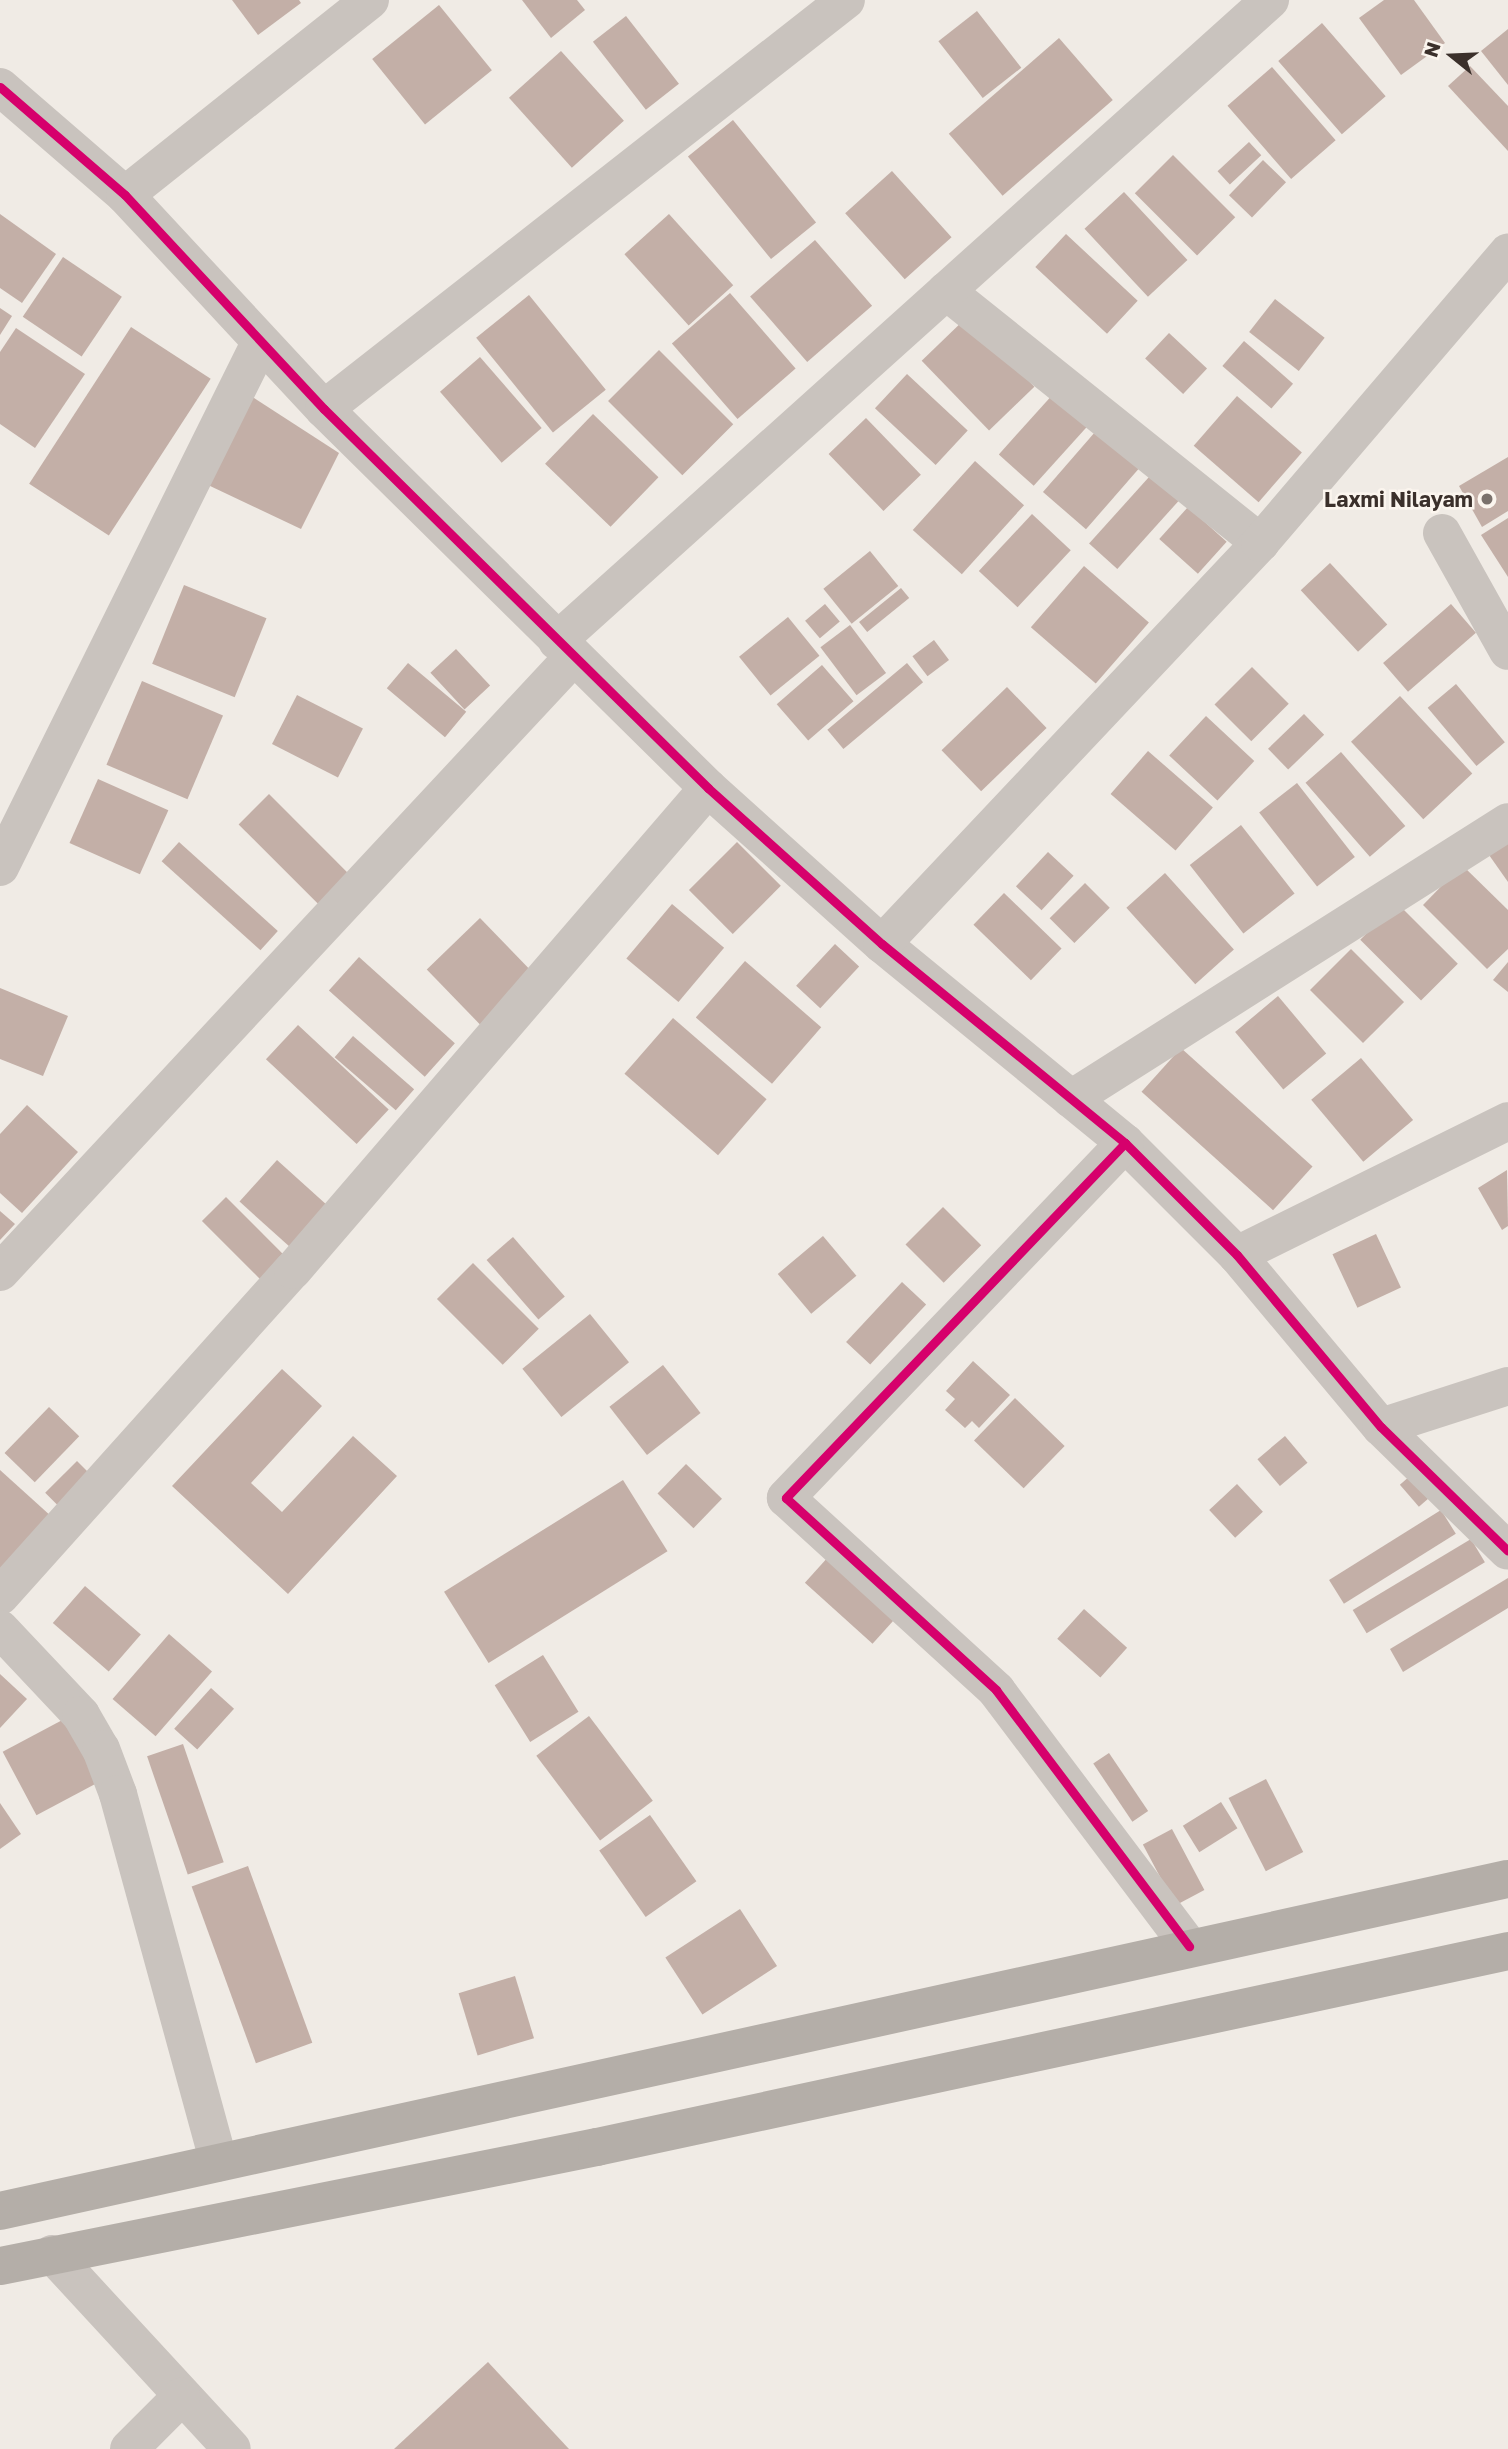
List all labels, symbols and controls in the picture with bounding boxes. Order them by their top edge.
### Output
north arrow [1417,21,1487,91]
text: N [1418,39,1445,60]
place label: Laxmi Nilayam [1324,486,1473,512]
marker: Laxmi Nilayam [1479,491,1495,507]

